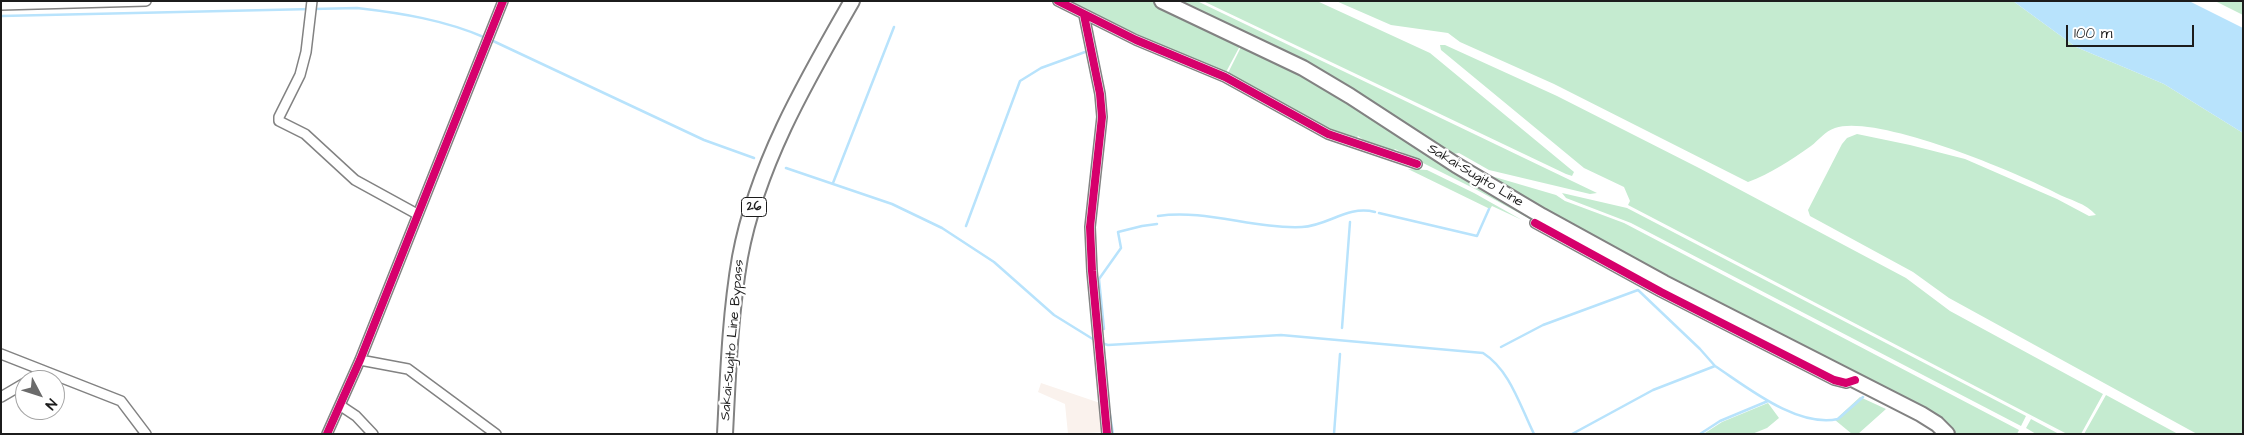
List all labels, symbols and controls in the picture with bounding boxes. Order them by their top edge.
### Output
scale bar [2069,15,2196,47]
text: 100 m [2074,23,2113,44]
street label: Sakai-Sugito Line [1424,141,1526,211]
road number: 26 [742,198,766,216]
street label: Sakai-Sugito Line Bypass [718,259,748,421]
north arrow [15,370,65,420]
text: N [40,394,61,414]

